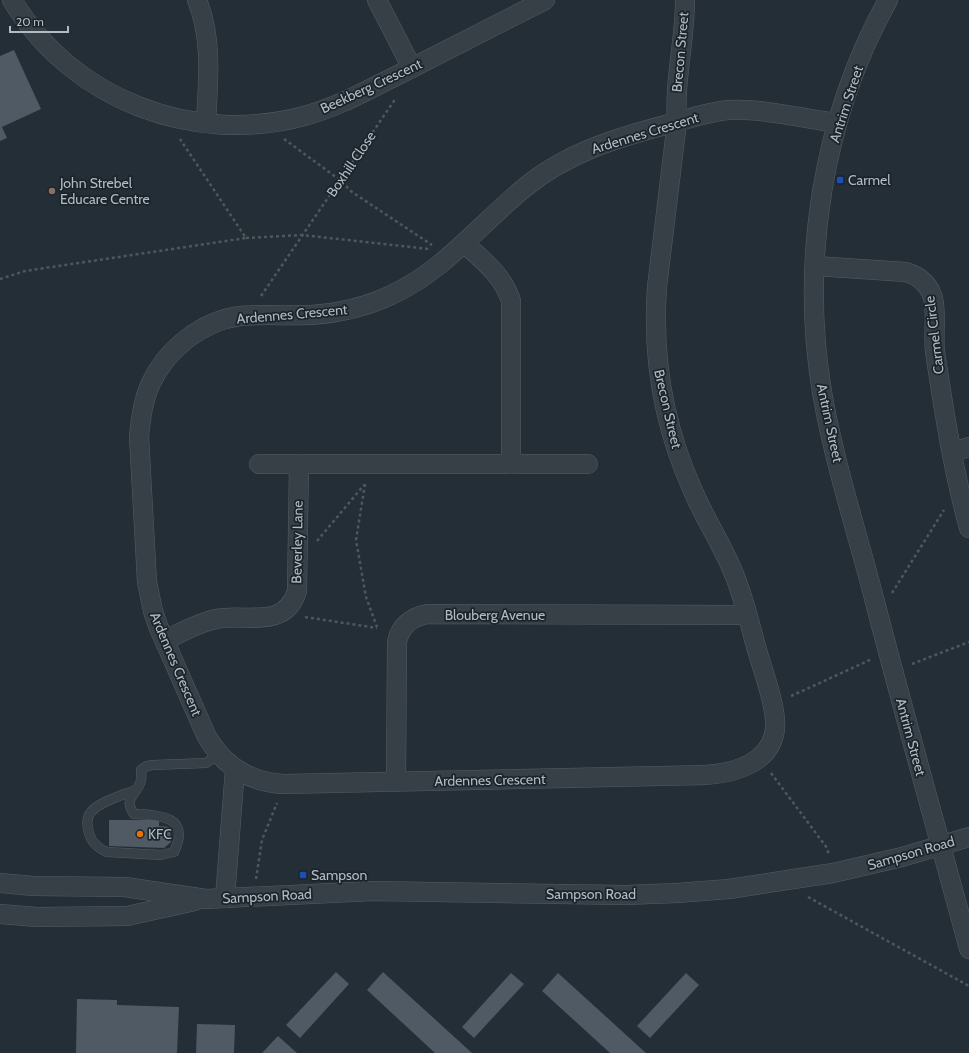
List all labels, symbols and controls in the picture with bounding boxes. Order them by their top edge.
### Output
scale bar [10,8,68,34]
street label: Brecon Street [668,11,693,93]
text: 20 m [16,14,44,29]
street label: Beekberg Crescent [317,54,425,117]
street label: Antrim Street [825,63,867,145]
street label: Ardennes Crescent [589,108,701,158]
street label: Boxhill Close [322,128,380,200]
place label: Carmel [848,171,891,189]
place label: John Strebel Educare Centre [59,174,150,208]
marker: Carmel [835,175,845,185]
marker: John Strebel Educare Centre [47,186,57,196]
street label: Carmel Circle [920,295,948,375]
street label: Ardennes Crescent [236,300,348,328]
street label: Brecon Street [650,368,686,451]
street label: Antrim Street [813,382,847,464]
street label: Beverley Lane [287,500,307,584]
street label: Blouberg Avenue [445,606,545,624]
street label: Ardennes Crescent [146,609,206,719]
street label: Antrim Street [892,696,930,778]
street label: Ardennes Crescent [434,770,546,790]
place label: KFC [148,825,172,843]
marker: KFC [135,829,145,839]
street label: Sampson Road [865,832,957,874]
place label: Sampson [311,866,367,884]
marker: Sampson [298,870,308,880]
street label: Sampson Road [222,885,312,907]
street label: Sampson Road [546,885,636,903]

